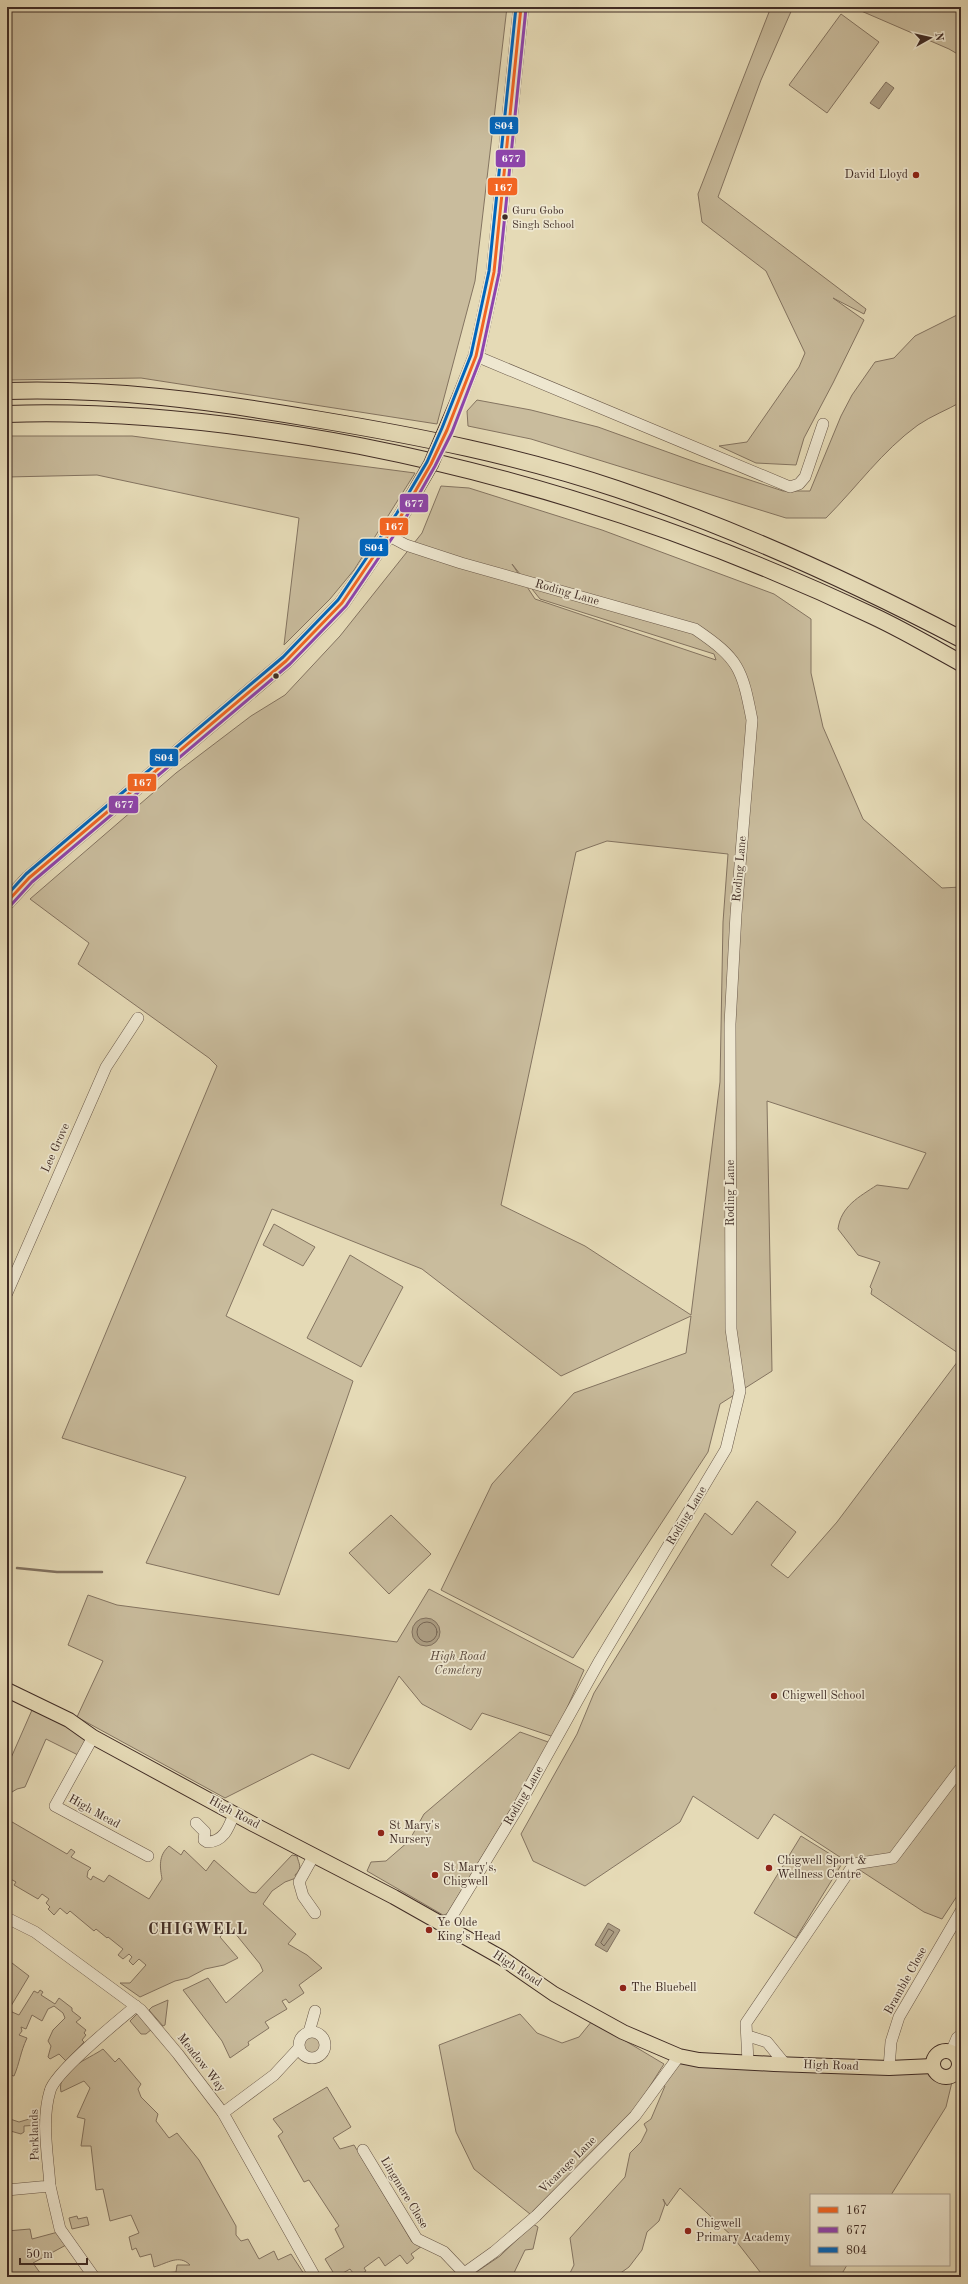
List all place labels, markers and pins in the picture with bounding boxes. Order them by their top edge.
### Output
place label: David Lloyd [845,169,908,181]
marker: David Lloyd [911,170,921,180]
place label: Guru Gobo Singh School [512,206,574,231]
marker: Guru Gobo Singh School [500,212,510,222]
unlabelled marker [271,671,281,681]
place label: Chigwell School [782,1690,865,1702]
marker: Chigwell School [769,1691,779,1701]
place label: St Mary's Nursery [389,1820,439,1846]
marker: St Mary's Nursery [376,1828,386,1838]
place label: Chigwell Sport & Wellness Centre [777,1855,867,1881]
place label: St Mary's, Chigwell [443,1862,497,1888]
marker: Chigwell Sport & Wellness Centre [764,1863,774,1873]
marker: St Mary's, Chigwell [430,1870,440,1880]
place label: Ye Olde King's Head [437,1917,501,1943]
marker: Ye Olde King's Head [424,1925,434,1935]
place label: The Bluebell [631,1982,697,1994]
marker: The Bluebell [618,1983,628,1993]
place label: Chigwell Primary Academy [696,2218,791,2244]
marker: Chigwell Primary Academy [683,2226,693,2236]

